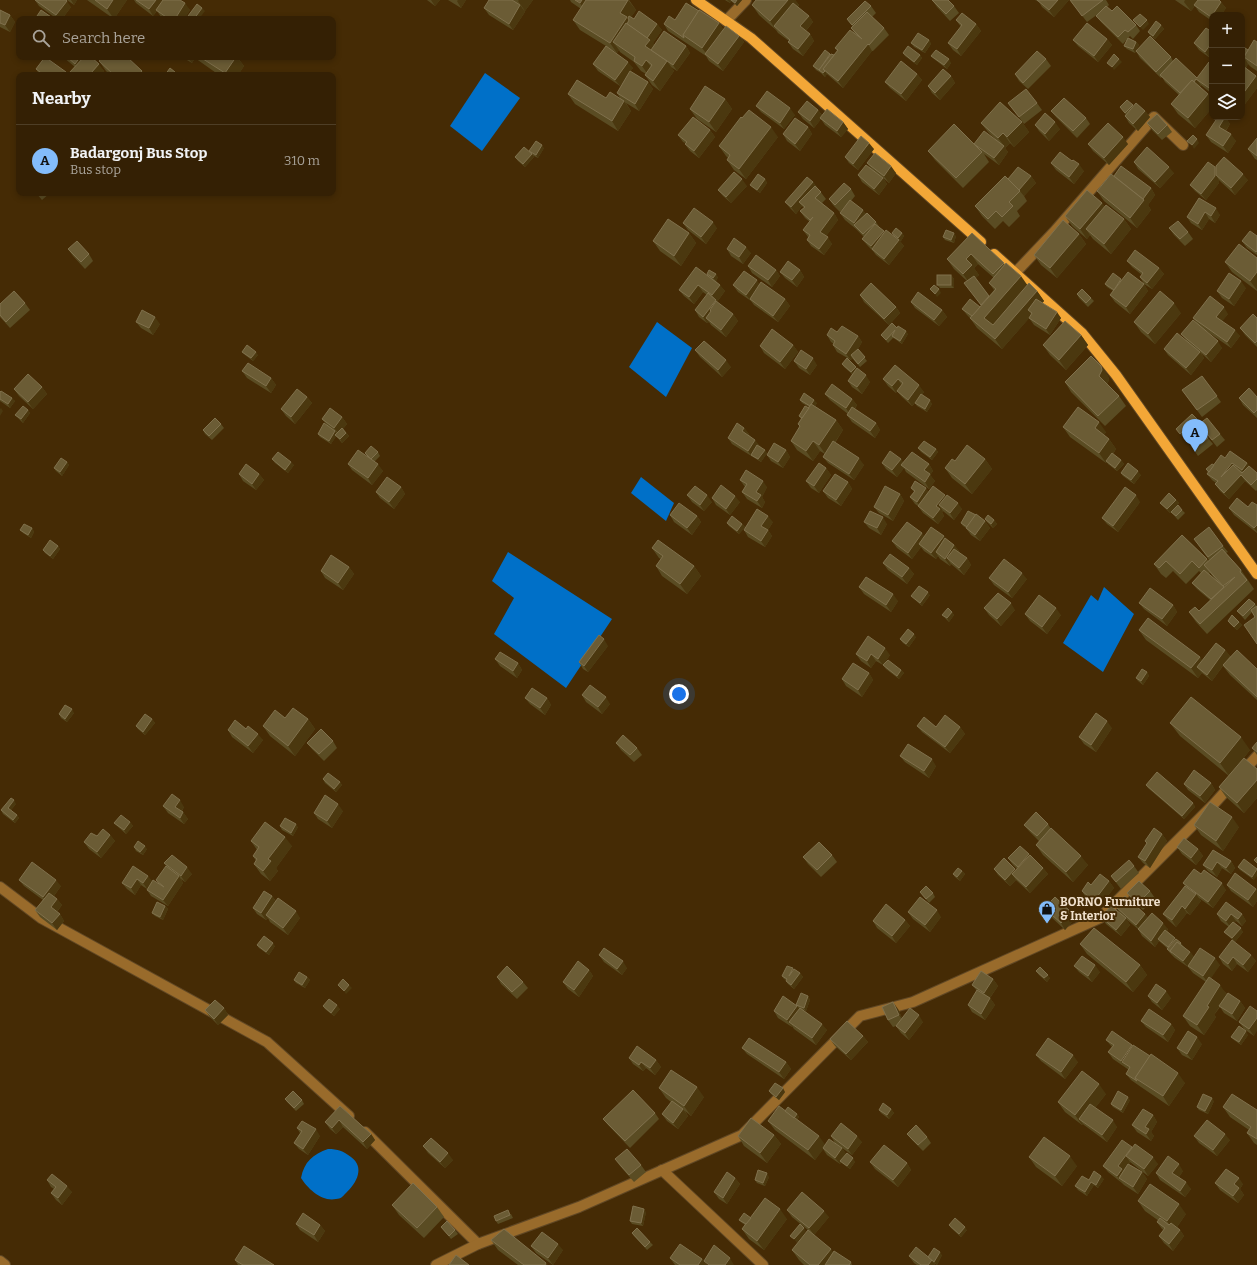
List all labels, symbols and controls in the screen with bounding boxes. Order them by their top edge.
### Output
map controls [1209,12,1245,120]
button: + [1209,12,1245,48]
search box [16,16,336,60]
icon: search [30,27,52,49]
text: Search here [62,29,145,47]
button: − [1209,48,1245,84]
button: layers [1209,84,1245,120]
text: Nearby [32,88,91,109]
text: Badargonj Bus Stop [70,144,207,162]
text: A [40,153,50,168]
text: 310 m [284,153,320,168]
text: Bus stop [70,162,121,177]
pin: A [1182,419,1208,452]
your location [669,684,689,704]
place label: BORNO Furniture & Interior [1060,895,1161,923]
shop icon: BORNO Furniture & Interior [1037,899,1057,924]

